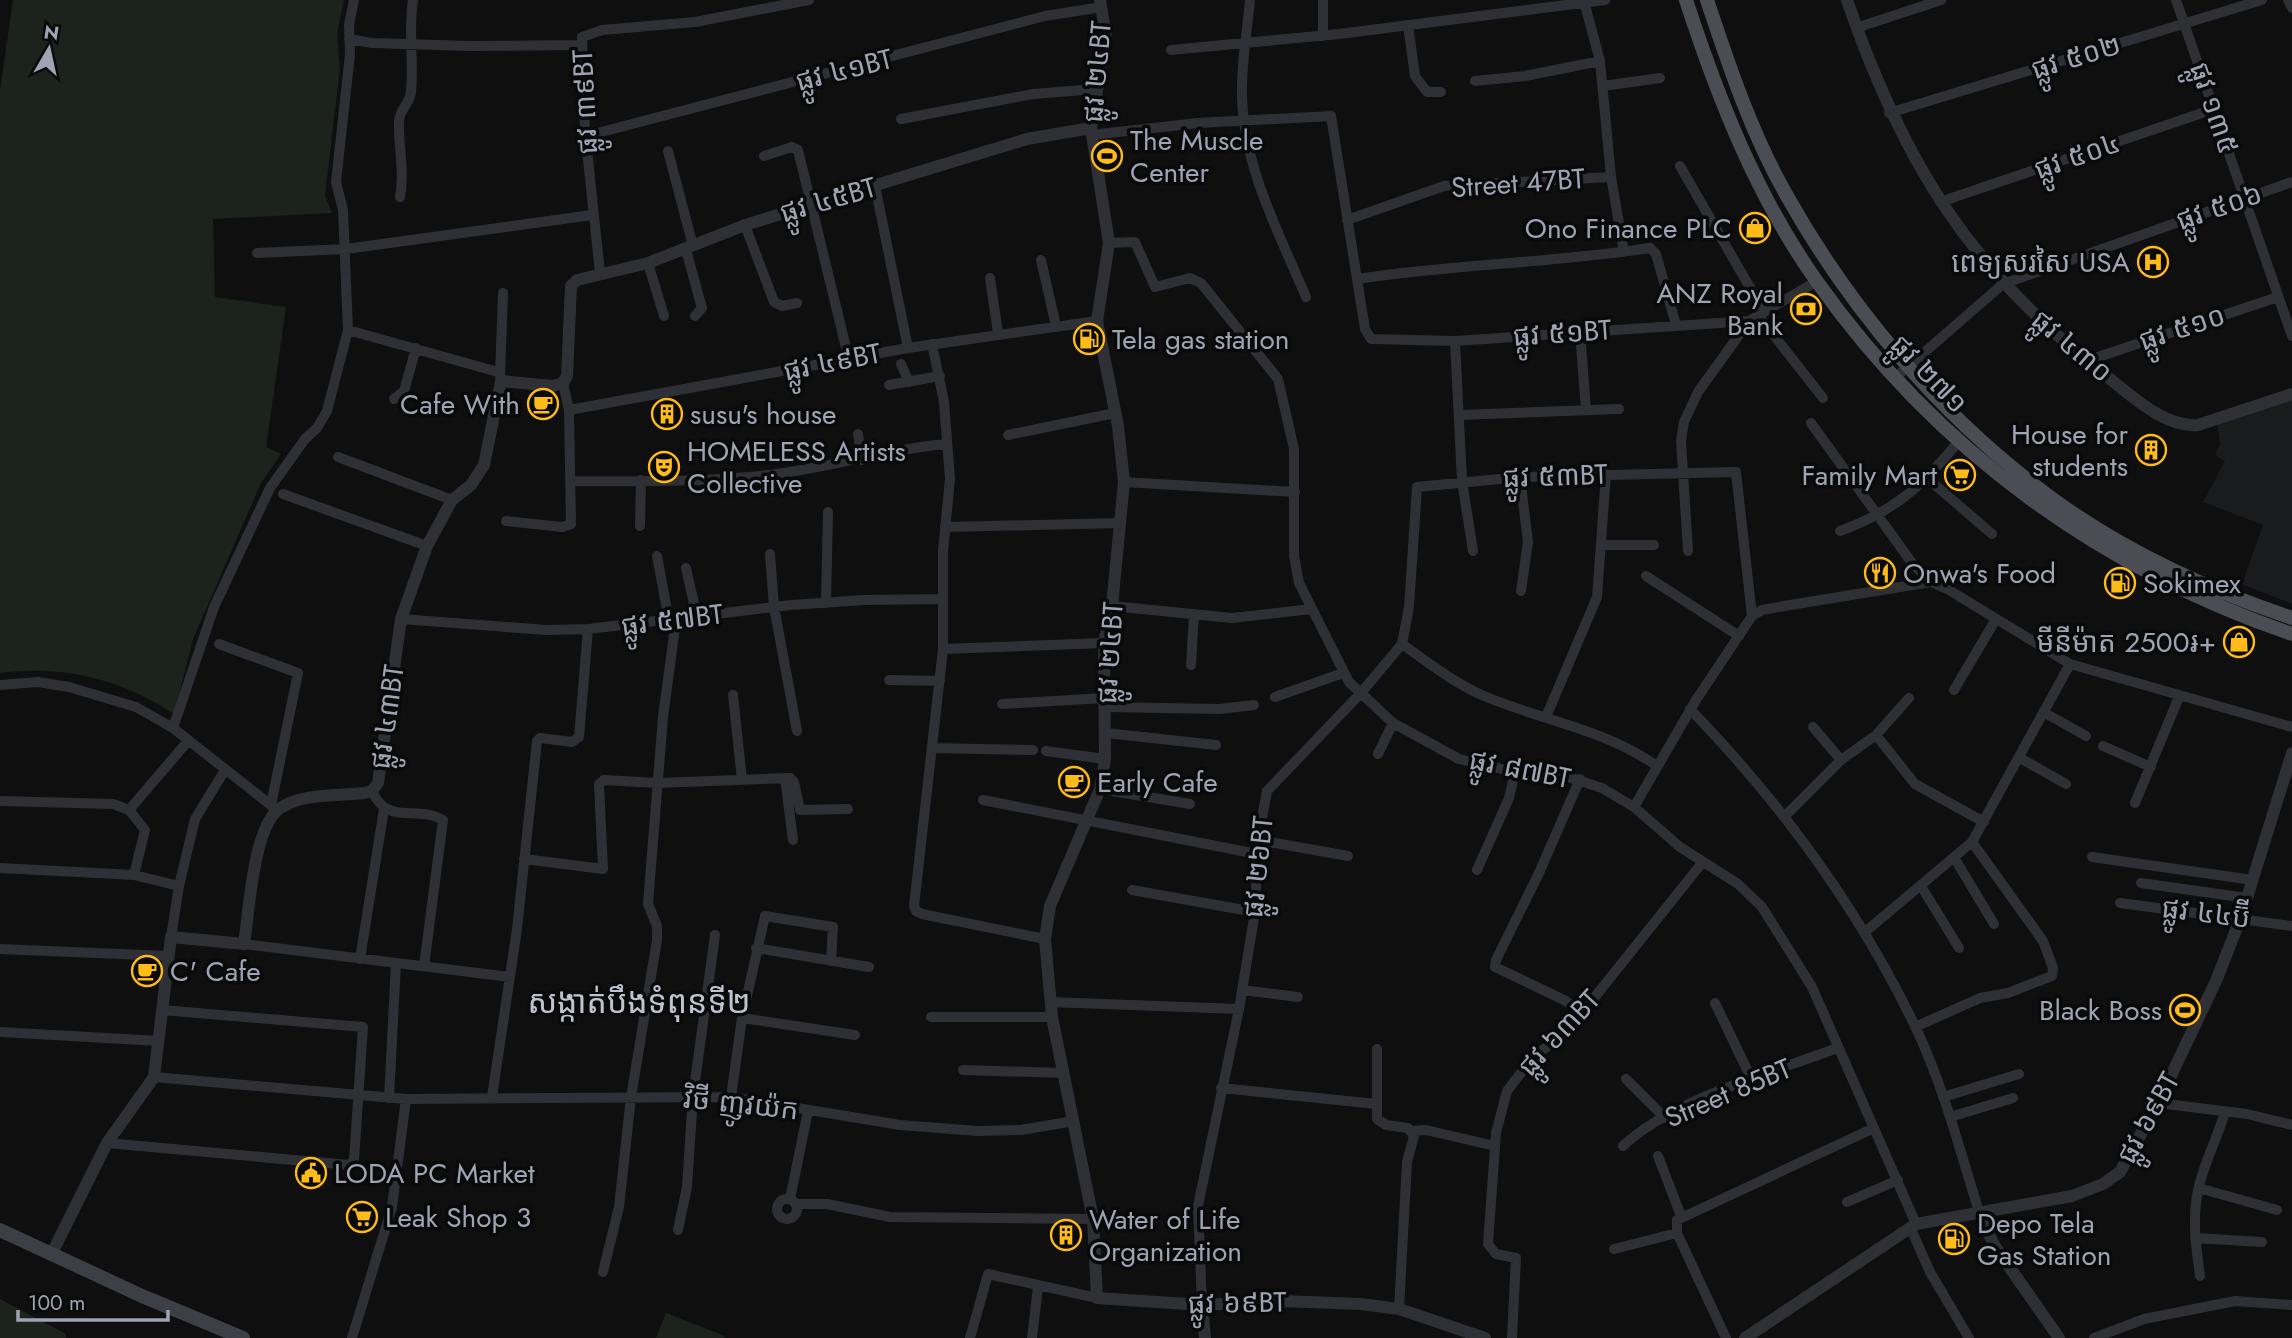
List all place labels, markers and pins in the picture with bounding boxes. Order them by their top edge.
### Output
place label: The Muscle Center [1130,120,1263,193]
sports icon: The Muscle Center [1090,139,1124,173]
place label: Ono Finance PLC [1525,208,1732,249]
shop icon: Ono Finance PLC [1738,211,1772,245]
place label: ពេទ្យសរសៃ USA [1951,242,2131,283]
hospital icon: ពេទ្យសរសៃ USA [2136,245,2170,279]
place label: ANZ Royal Bank [1656,273,1784,346]
bank icon: ANZ Royal Bank [1789,292,1823,326]
place label: Tela gas station [1112,319,1290,360]
fuel station icon: Tela gas station [1072,322,1106,356]
place label: Cafe With [400,384,520,425]
cafe icon: Cafe With [526,387,560,421]
place label: susu's house [690,394,836,435]
building icon: susu's house [650,397,684,431]
place label: House for students [2011,414,2128,487]
place label: HOMELESS Artists Collective [687,431,906,504]
building icon: House for students [2134,433,2168,467]
theatre icon: HOMELESS Artists Collective [647,450,681,484]
place label: Family Mart [1802,455,1937,496]
supermarket icon: Family Mart [1943,458,1977,492]
place label: Onwa's Food [1903,553,2056,594]
restaurant icon: Onwa's Food [1863,556,1897,590]
place label: Sokimex [2143,563,2241,604]
fuel station icon: Sokimex [2103,566,2137,600]
place label: មីនីម៉ាត 2500៛+ [2037,622,2216,663]
shop icon: មីនីម៉ាត 2500៛+ [2222,625,2256,659]
place label: Early Cafe [1097,762,1218,803]
cafe icon: Early Cafe [1057,765,1091,799]
place label: C' Cafe [170,951,261,992]
cafe icon: C' Cafe [130,954,164,988]
place label: Black Boss [2039,990,2162,1031]
sports icon: Black Boss [2168,993,2202,1027]
place label: LODA PC Market [334,1153,535,1194]
public building icon: LODA PC Market [294,1156,328,1190]
place label: Leak Shop 3 [385,1197,531,1238]
place label: Water of Life Organization [1089,1199,1242,1272]
supermarket icon: Leak Shop 3 [345,1200,379,1234]
place label: Depo Tela Gas Station [1977,1203,2111,1276]
building icon: Water of Life Organization [1049,1218,1083,1252]
fuel station icon: Depo Tela Gas Station [1937,1222,1971,1256]

